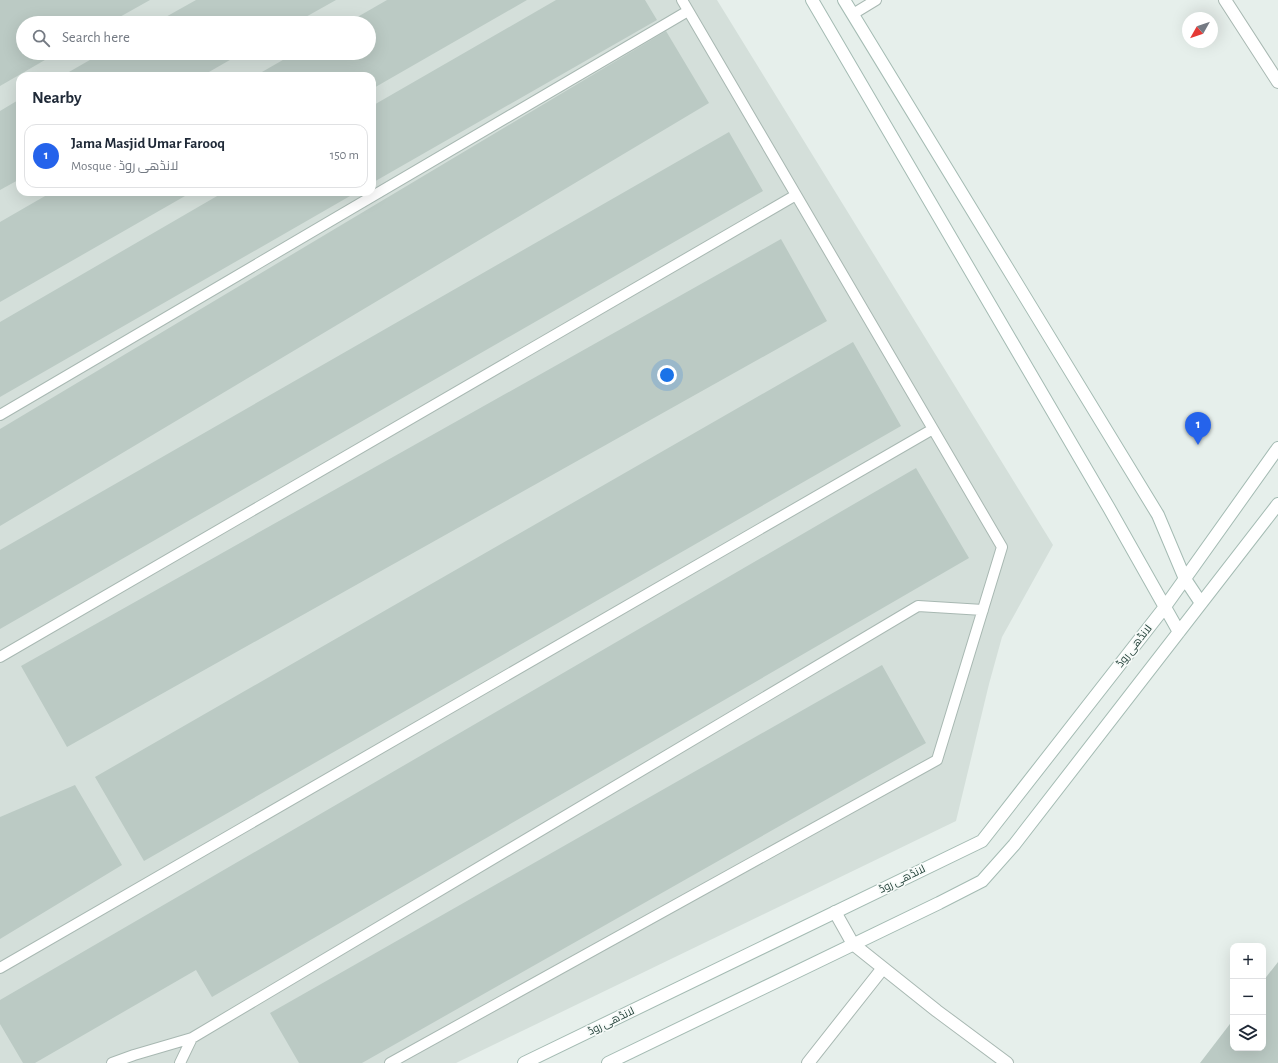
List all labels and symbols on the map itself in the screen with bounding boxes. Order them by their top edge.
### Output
north arrow [1182,12,1218,48]
your location [657,365,677,385]
pin: 1 [1185,412,1211,445]
street label: لانڈھی روڈ [1114,623,1155,670]
street label: لانڈھی روڈ [877,863,928,896]
street label: لانڈھی روڈ [586,1005,637,1038]

